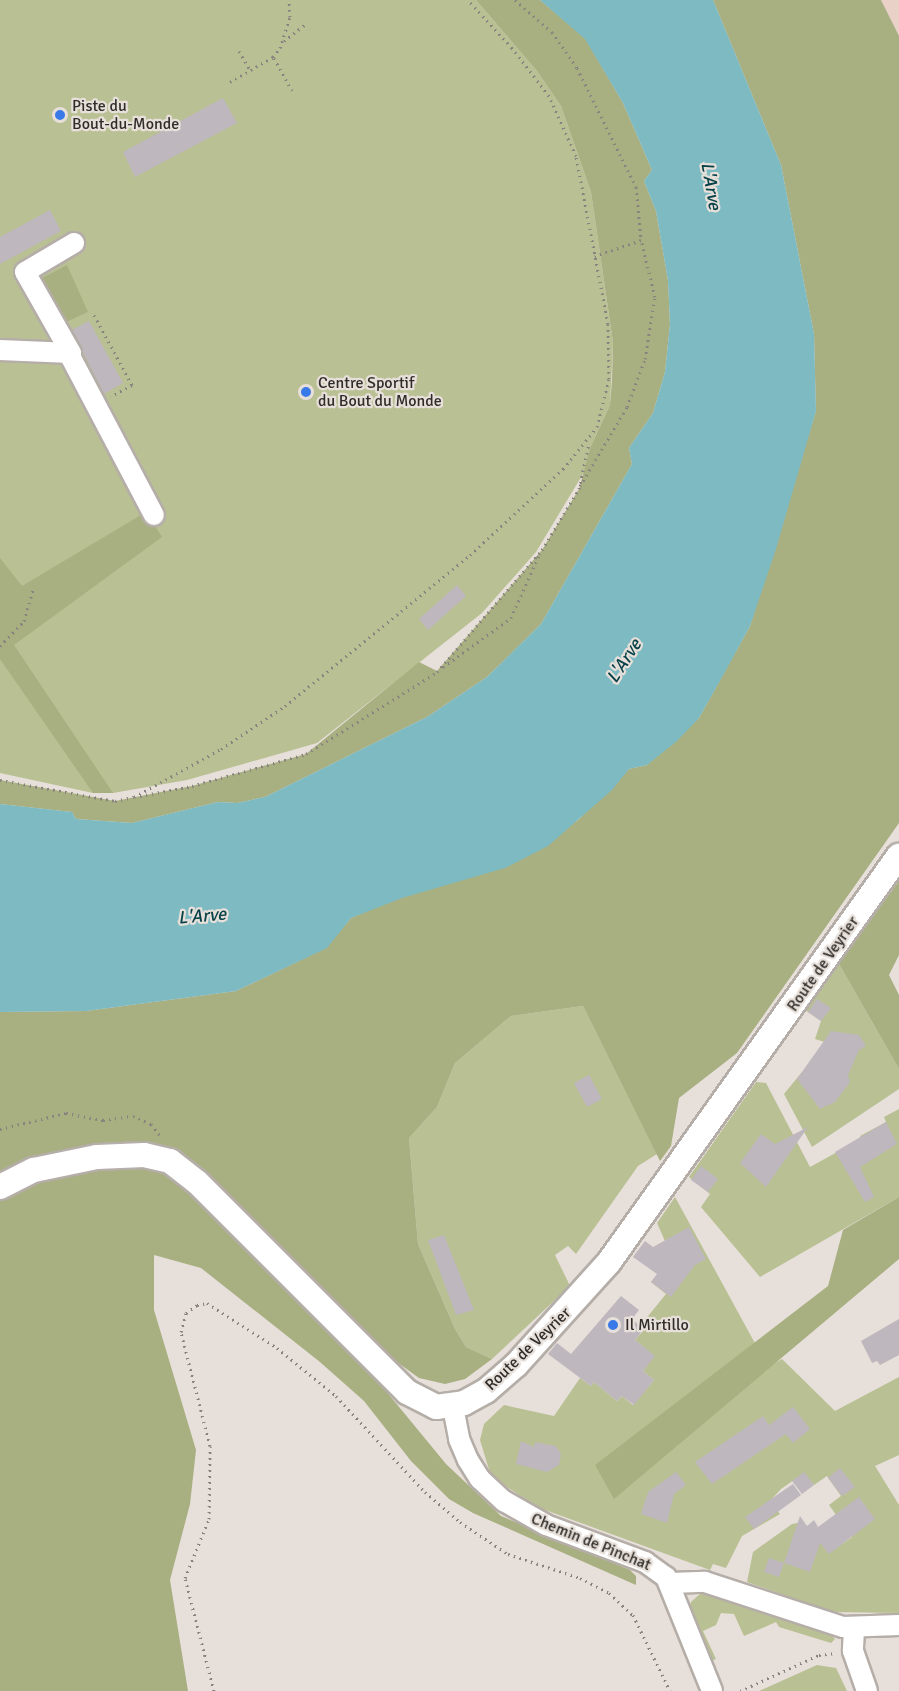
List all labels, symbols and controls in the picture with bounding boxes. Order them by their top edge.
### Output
place label: Piste du Bout-du-Monde [72,96,179,134]
marker: Piste du Bout-du-Monde [53,108,67,122]
water label: L'Arve [696,160,726,212]
place label: Centre Sportif du Bout du Monde [318,373,442,411]
marker: Centre Sportif du Bout du Monde [299,385,313,399]
water label: L'Arve [602,635,646,687]
water label: L'Arve [177,903,227,929]
street label: Route de Veyrier [783,913,863,1015]
street label: Route de Veyrier [481,1303,575,1395]
place label: Il Mirtillo [625,1315,689,1335]
marker: Il Mirtillo [606,1318,620,1332]
street label: Chemin de Pinchat [528,1509,654,1575]

